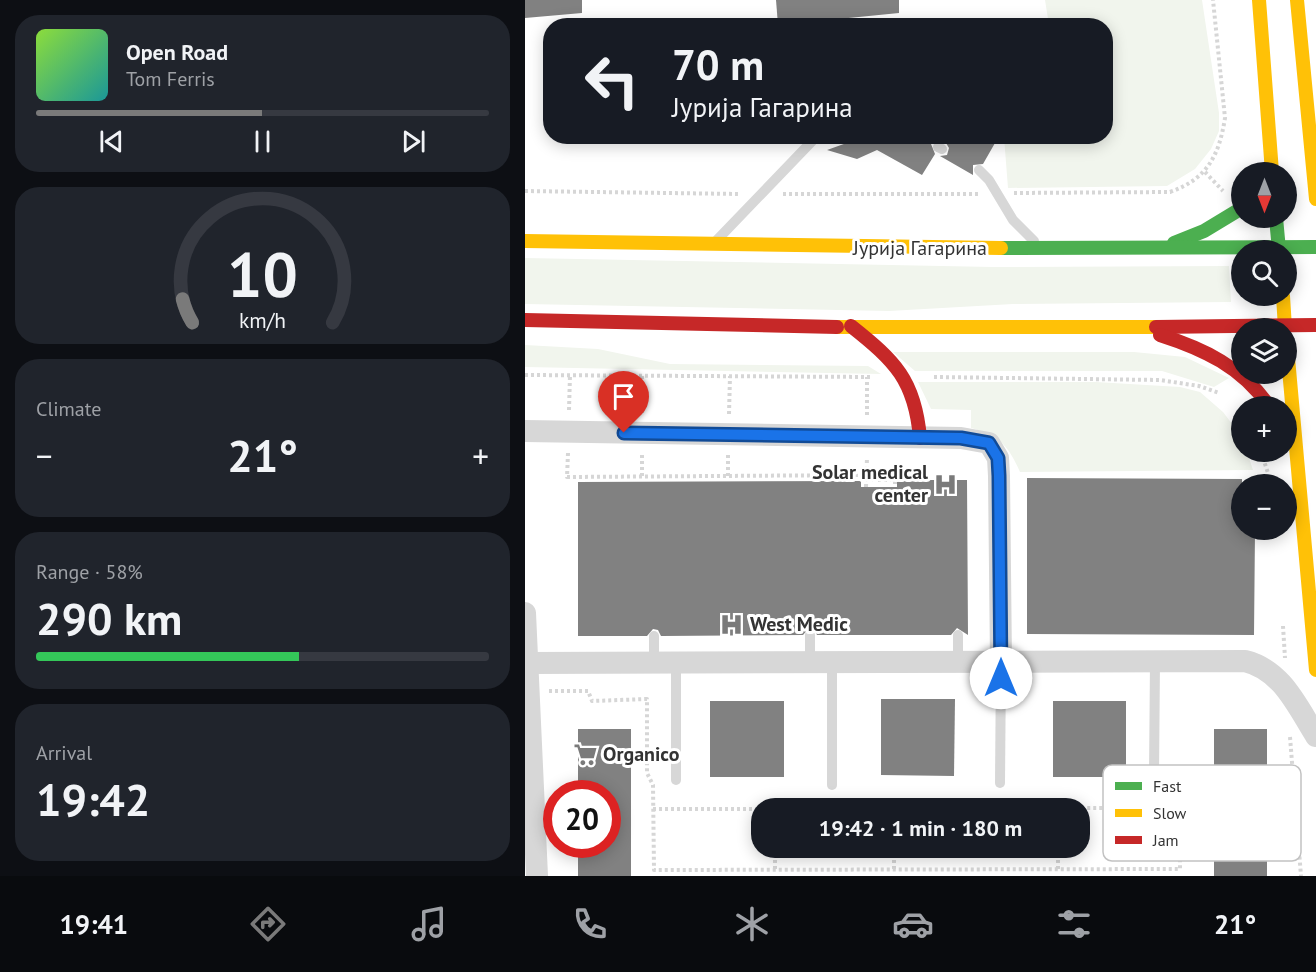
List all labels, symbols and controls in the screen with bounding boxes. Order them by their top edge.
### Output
text: 70 m [672,37,764,92]
text: Open Road [126,38,228,66]
icon: left [573,42,651,120]
text: Tom Ferris [126,66,215,92]
text: Јурија Гагарина [672,90,853,124]
icon: previous [95,125,128,158]
icon: pause [246,125,279,158]
icon: next [397,125,430,158]
north arrow [1231,162,1297,228]
map controls [1231,162,1297,540]
text: 10 [227,233,298,314]
street label: Јурија Гагарина [852,235,987,261]
button: search [1231,240,1297,306]
text: km/h [239,306,286,334]
button: layers [1231,318,1297,384]
pin [598,371,649,433]
icon: arrive [607,380,640,413]
text: Climate [36,396,102,422]
button: + [1231,396,1297,462]
text: 21° [227,426,298,484]
text: − [36,434,53,477]
text: + [472,434,489,477]
place label: Solar medical center [812,459,928,508]
hospital icon: Solar medical center [933,471,959,497]
button: − [1231,474,1297,540]
text: Range · 58% [36,559,143,585]
text: 290 km [36,589,182,647]
hospital icon: West Medic [719,611,745,637]
place label: West Medic [750,611,848,637]
position arrow [969,646,1033,710]
text: Arrival [36,740,92,766]
supermarket icon: Organico [572,741,598,767]
place label: Organico [603,741,680,767]
legend [1103,765,1301,861]
text: 19:42 [36,770,150,828]
text: Fast [1153,776,1182,796]
speed limit sign: 20 [543,780,621,858]
text: Slow [1153,803,1187,823]
text: 19:42 · 1 min · 180 m [819,814,1022,842]
text: Jam [1152,830,1179,850]
icon: directions [247,903,289,945]
icon: music [408,903,450,945]
icon: phone [569,903,611,945]
icon: climate [731,903,773,945]
icon: car [892,903,934,945]
icon: filters [1053,903,1095,945]
text: 19:41 [60,907,128,941]
text: 21° [1214,907,1256,941]

